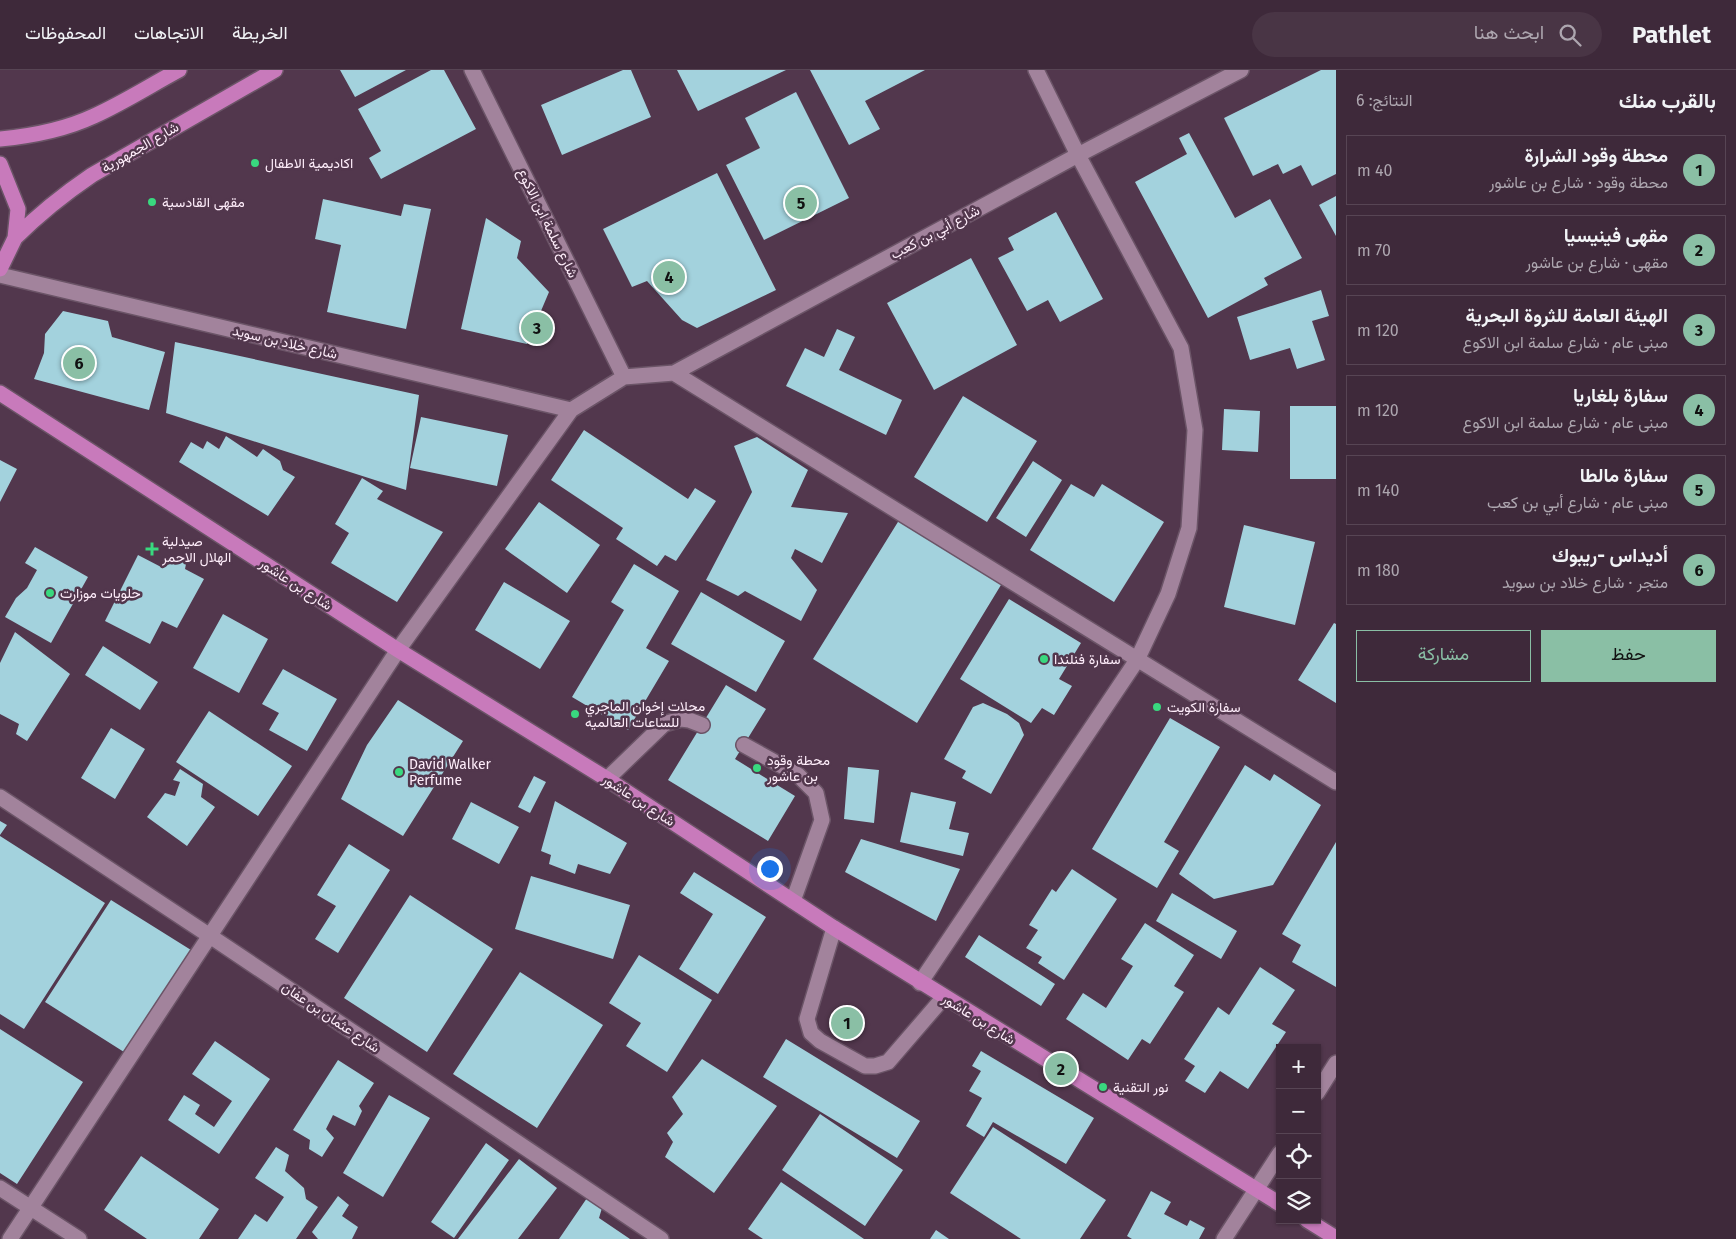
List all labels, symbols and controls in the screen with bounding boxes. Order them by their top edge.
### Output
search box [1252,12,1602,57]
text: ابحث هنا [1474,21,1544,44]
icon: search [1556,21,1584,49]
text: Pathlet [1632,21,1711,49]
text: المحفوظات [25,22,106,44]
text: الاتجاهات [134,22,204,44]
text: الخريطة [232,22,288,44]
text: بالقرب منك [1619,88,1716,114]
text: النتائج: 6 [1356,91,1413,110]
street label: شارع الجمهورية [99,118,183,178]
text: محطة وقود الشرارة [1525,144,1668,167]
place label: اكاديمية الاطفال [265,155,353,173]
marker: اكاديمية الاطفال [249,157,261,169]
text: 40 m [1357,161,1392,180]
text: 1 [1695,161,1703,180]
street label: شارع سلمة ابن الاكوع [512,166,581,282]
text: محطة وقود · شارع بن عاشور [1489,173,1668,192]
pin: 5 [785,184,817,222]
place label: مقهى القادسية [162,194,245,211]
marker: مقهى القادسية [146,196,158,208]
street label: شارع أبي بن كعب [888,202,984,266]
text: مقهى فينيسيا [1564,224,1668,247]
text: 70 m [1357,241,1391,260]
text: 2 [1695,241,1703,260]
text: مقهى · شارع بن عاشور [1526,253,1668,272]
pin: 4 [653,258,685,296]
text: الهيئة العامة للثروة البحرية [1466,304,1668,327]
pin: 3 [521,309,553,347]
text: 120 m [1357,321,1399,340]
text: 3 [1695,321,1703,340]
street label: شارع خلاد بن سويد [230,322,339,365]
text: مبنى عام · شارع سلمة ابن الاكوع [1463,333,1668,352]
pin: 6 [63,344,95,382]
text: سفارة بلغاريا [1573,384,1668,407]
text: 120 m [1357,401,1399,420]
text: 4 [1694,401,1704,420]
text: مبنى عام · شارع سلمة ابن الاكوع [1463,413,1668,432]
text: سفارة مالطا [1580,464,1668,487]
text: 140 m [1357,481,1399,500]
text: 5 [1695,481,1703,500]
text: مبنى عام · شارع أبي بن كعب [1487,493,1668,512]
place label: صيدلية الهلال الاحمر [161,533,231,567]
marker: صيدلية الهلال الاحمر [146,543,158,555]
text: أديداس -ريبوك [1552,544,1668,567]
street label: شارع بن عاشور [254,554,335,616]
text: 180 m [1357,561,1400,580]
text: 6 [1694,561,1704,580]
text: متجر · شارع خلاد بن سويد [1502,573,1668,592]
place label: حلويات موزارت [60,585,141,602]
marker: حلويات موزارت [44,587,56,599]
button: مشاركة [1356,630,1531,682]
button: حفظ [1541,630,1716,682]
place label: سفارة فنلندا [1054,651,1121,668]
marker: سفارة فنلندا [1038,653,1050,665]
place label: محلات إخوان الماجري للساعات العالميه [585,698,705,731]
place label: سفارة الكويت [1167,699,1241,716]
marker: سفارة الكويت [1151,701,1163,713]
marker: محلات إخوان الماجري للساعات العالميه [569,708,581,720]
place label: محطة وقود بن عاشور [766,752,830,785]
place label: David Walker Perfume [409,756,492,789]
marker: محطة وقود بن عاشور [751,762,763,774]
marker: David Walker Perfume [393,766,405,778]
street label: شارع بن عاشور [597,770,678,832]
your location [757,856,783,882]
street label: شارع عثمان بن عفان [277,978,383,1058]
street label: شارع بن عاشور [937,990,1018,1050]
pin: 1 [831,1004,863,1042]
map controls [1276,1044,1321,1224]
button: + [1276,1044,1321,1089]
pin: 2 [1045,1050,1077,1088]
place label: نور التقنية [1113,1079,1168,1096]
marker: نور التقنية [1097,1081,1109,1093]
button: − [1276,1089,1321,1134]
button: locate [1276,1134,1321,1179]
button: layers [1276,1179,1321,1224]

